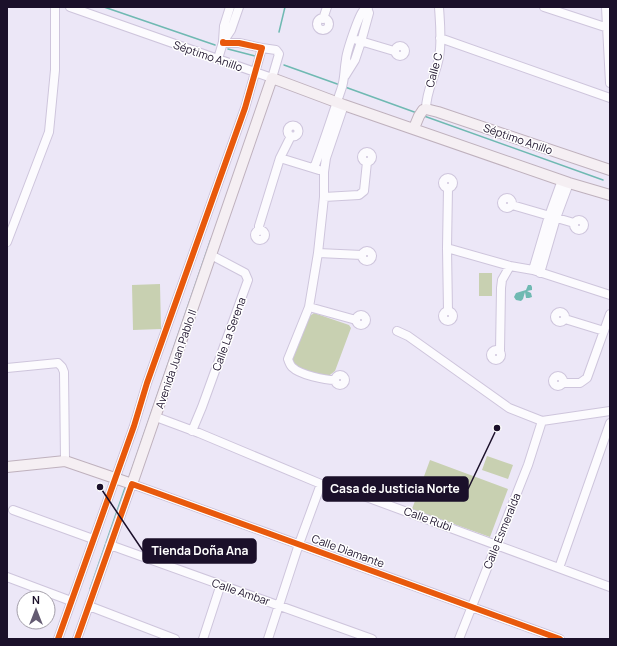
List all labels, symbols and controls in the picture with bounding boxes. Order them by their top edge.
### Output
street label: Séptimo Anillo [172,37,245,75]
street label: Calle C [422,51,445,89]
street label: Séptimo Anillo [482,120,555,158]
street label: Calle La Serena [208,295,249,373]
street label: Avenida Juan Pablo II [152,307,200,410]
callout: Casa de Justicia Norte [323,477,468,501]
text: Casa de Justicia Norte [330,480,460,497]
street label: Calle Esmeralda [479,491,524,571]
street label: Calle Rubi [402,503,454,534]
street label: Calle Diamante [310,530,387,571]
callout: Tienda Doña Ana [143,539,256,563]
text: Tienda Doña Ana [152,542,249,559]
street label: Calle Ambar [210,575,272,608]
north arrow [16,590,56,630]
text: N [32,592,40,607]

